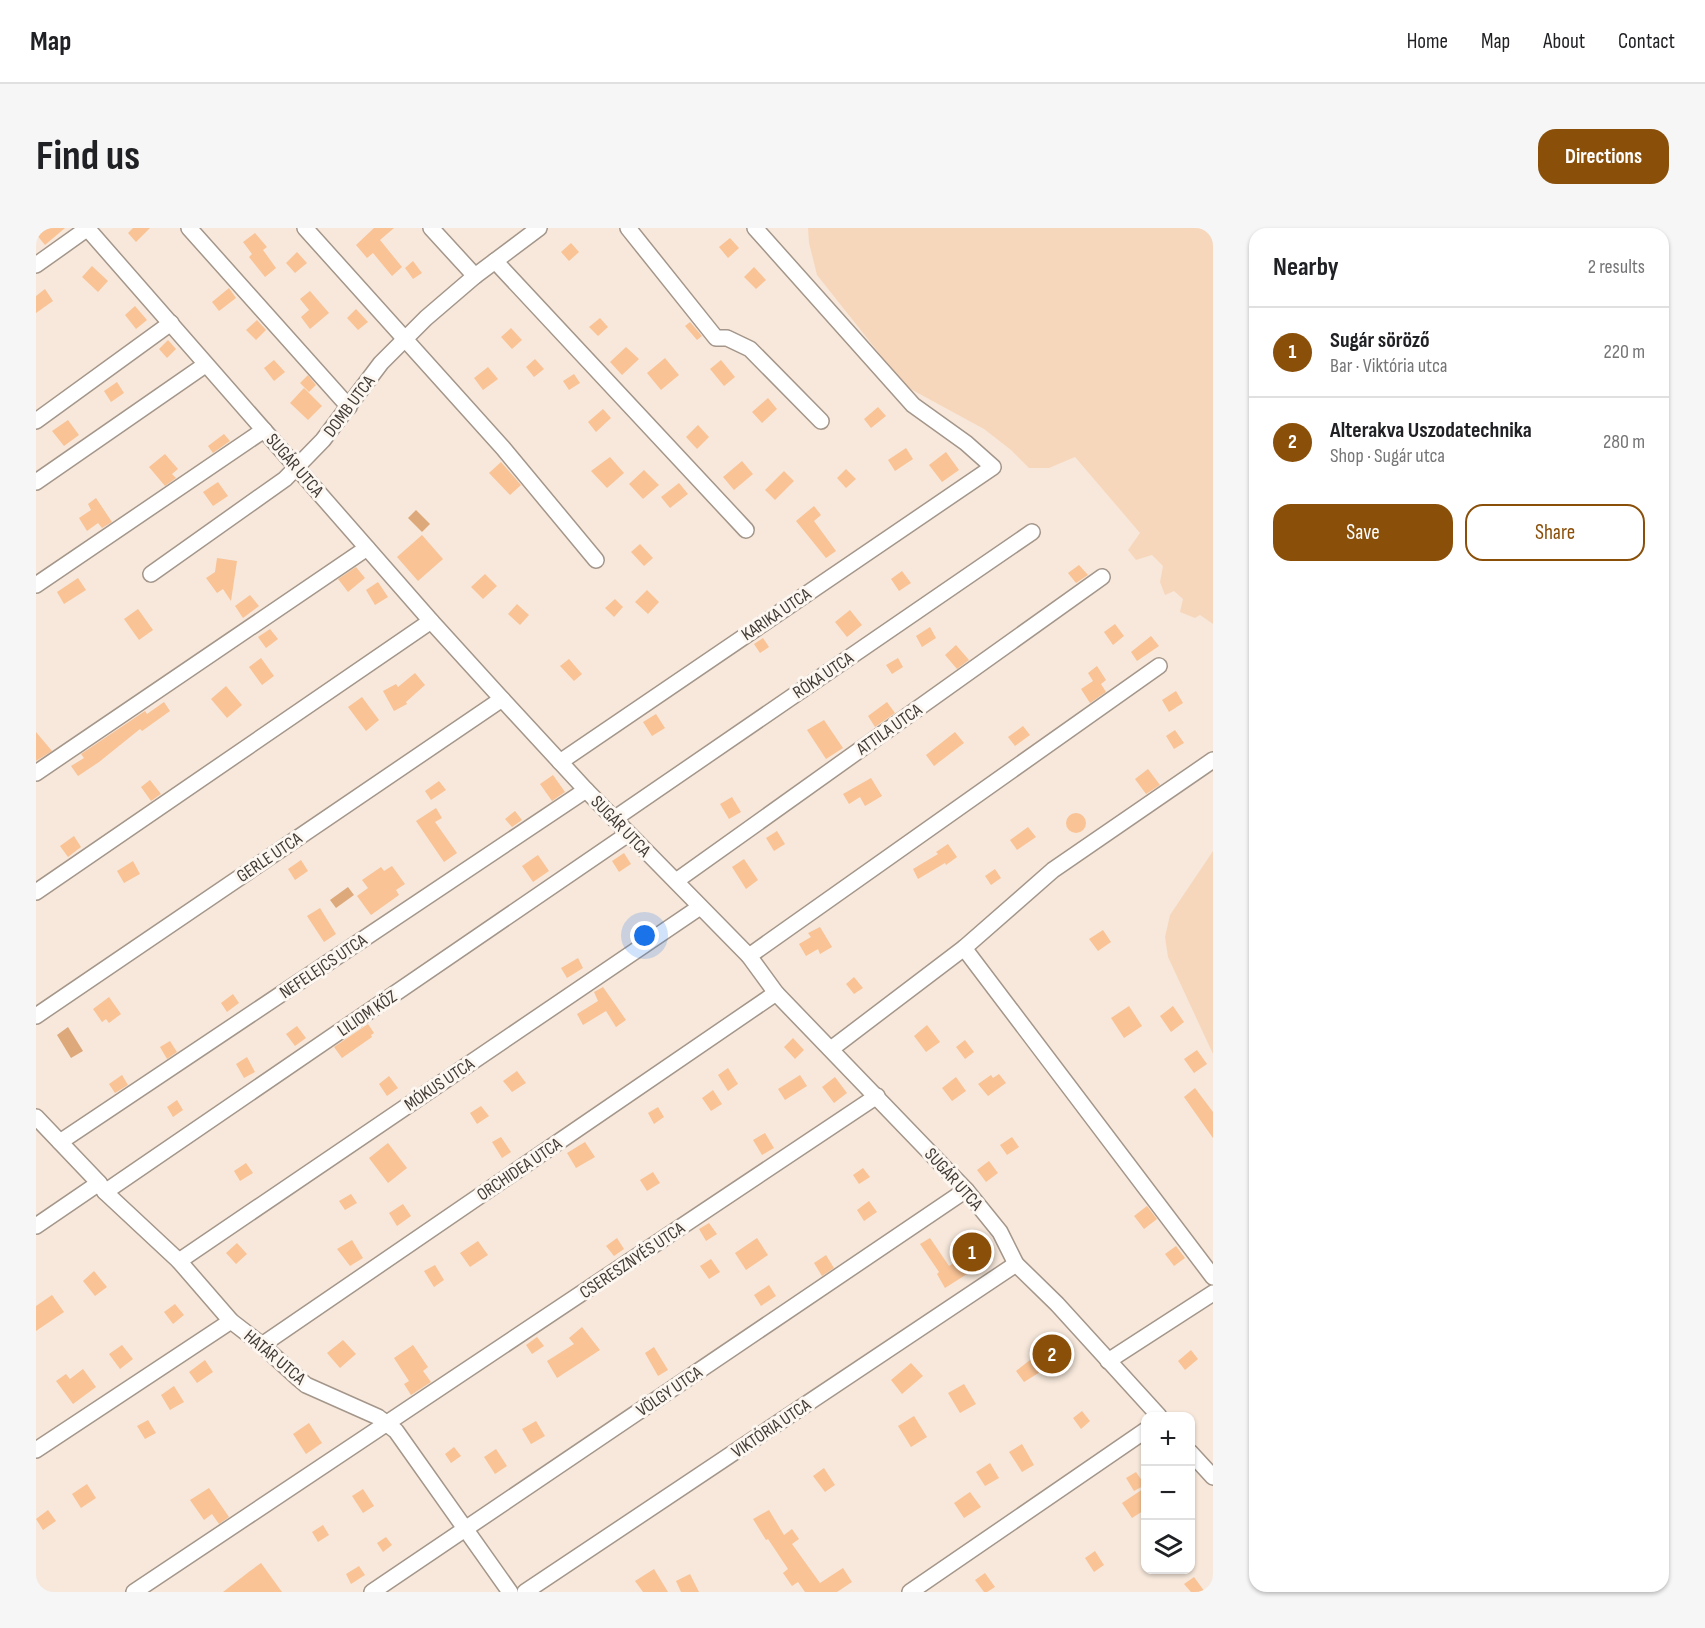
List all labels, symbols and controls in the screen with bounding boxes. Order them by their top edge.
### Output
text: Map [30,25,71,58]
text: Home [1407,29,1448,54]
text: Map [1481,29,1510,54]
text: About [1543,29,1585,54]
text: Contact [1618,29,1675,54]
button: Directions [1538,129,1669,184]
text: Find us [36,131,140,182]
text: Nearby [1273,252,1339,283]
text: 2 results [1588,255,1645,279]
text: Sugár söröző [1330,327,1430,354]
text: 1 [1289,340,1296,364]
text: 220 m [1604,340,1645,364]
text: Bar · Viktória utca [1330,354,1447,378]
street label: DOMB UTCA [319,371,380,441]
text: Alterakva Uszodatechnika [1330,417,1532,444]
street label: SUGÁR UTCA [261,429,328,501]
text: 2 [1288,430,1297,454]
text: 280 m [1603,430,1645,454]
text: Shop · Sugár utca [1330,444,1445,468]
button: Save [1273,504,1453,561]
button: Share [1465,504,1645,561]
street label: KARIKA UTCA [738,583,815,645]
street label: RÓKA UTCA [789,647,858,703]
street label: ATTILA UTCA [852,699,926,760]
street label: SUGÁR UTCA [586,791,655,862]
street label: GERLE UTCA [233,828,306,887]
your location [630,921,659,950]
street label: NEFELEJCS UTCA [276,929,371,1003]
street label: LILIOM KÖZ [334,986,401,1041]
street label: MÓKUS UTCA [400,1053,478,1115]
street label: ORCHIDEA UTCA [473,1133,566,1205]
street label: SUGÁR UTCA [920,1144,987,1215]
street label: CSERESZNYÉS UTCA [576,1217,689,1303]
pin: 1 [952,1230,992,1274]
street label: HATÁR UTCA [240,1326,310,1389]
pin: 2 [1032,1332,1072,1376]
street label: VÖLGY UTCA [632,1362,706,1421]
street label: VIKTÓRIA UTCA [728,1394,815,1462]
map controls [1141,1412,1195,1574]
button: + [1141,1412,1195,1466]
button: − [1141,1466,1195,1520]
button: layers [1141,1520,1195,1574]

